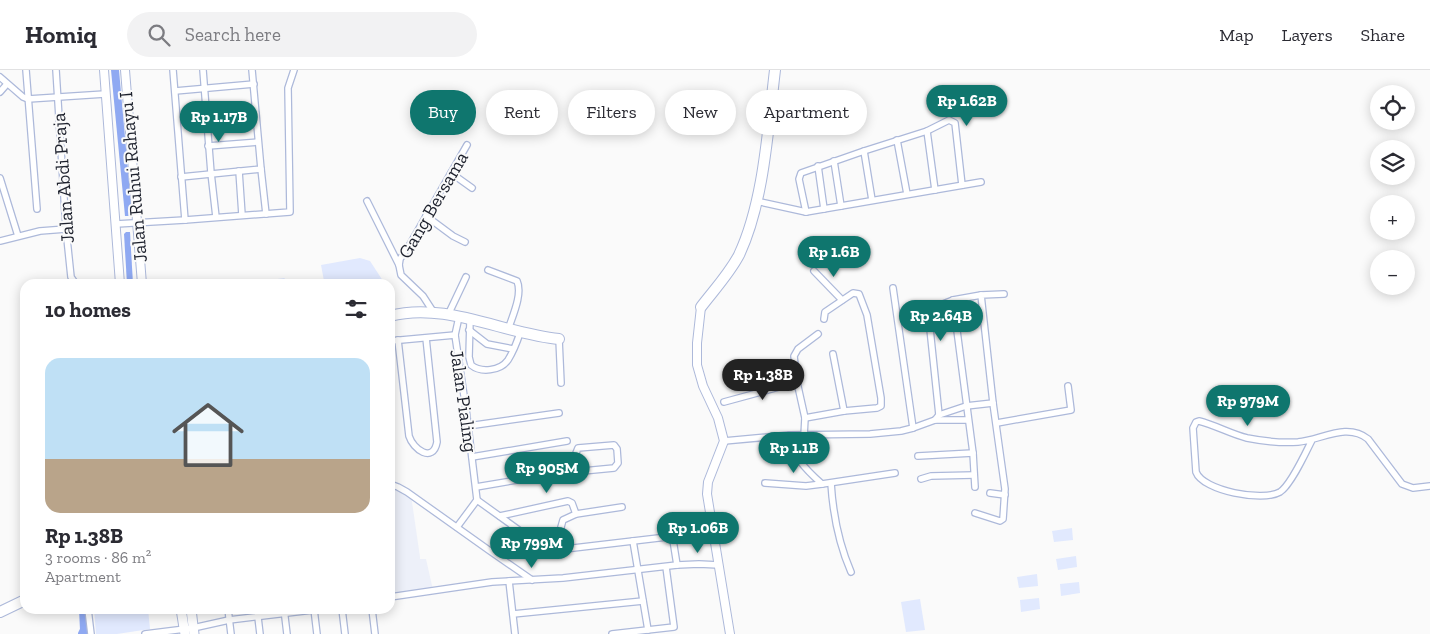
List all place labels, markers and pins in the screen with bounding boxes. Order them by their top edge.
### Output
pin: Rp 1.62B [915,85,1019,127]
pin: Rp 1.17B [167,100,271,143]
pin: Rp 1.6B [788,236,880,278]
pin: Rp 2.64B [889,300,993,342]
pin: Rp 1.38B [711,358,815,401]
pin: Rp 979M [1202,384,1294,427]
pin: Rp 1.1B [748,432,840,474]
pin: Rp 905M [501,452,593,494]
pin: Rp 1.06B [646,512,750,554]
pin: Rp 799M [486,526,578,569]

